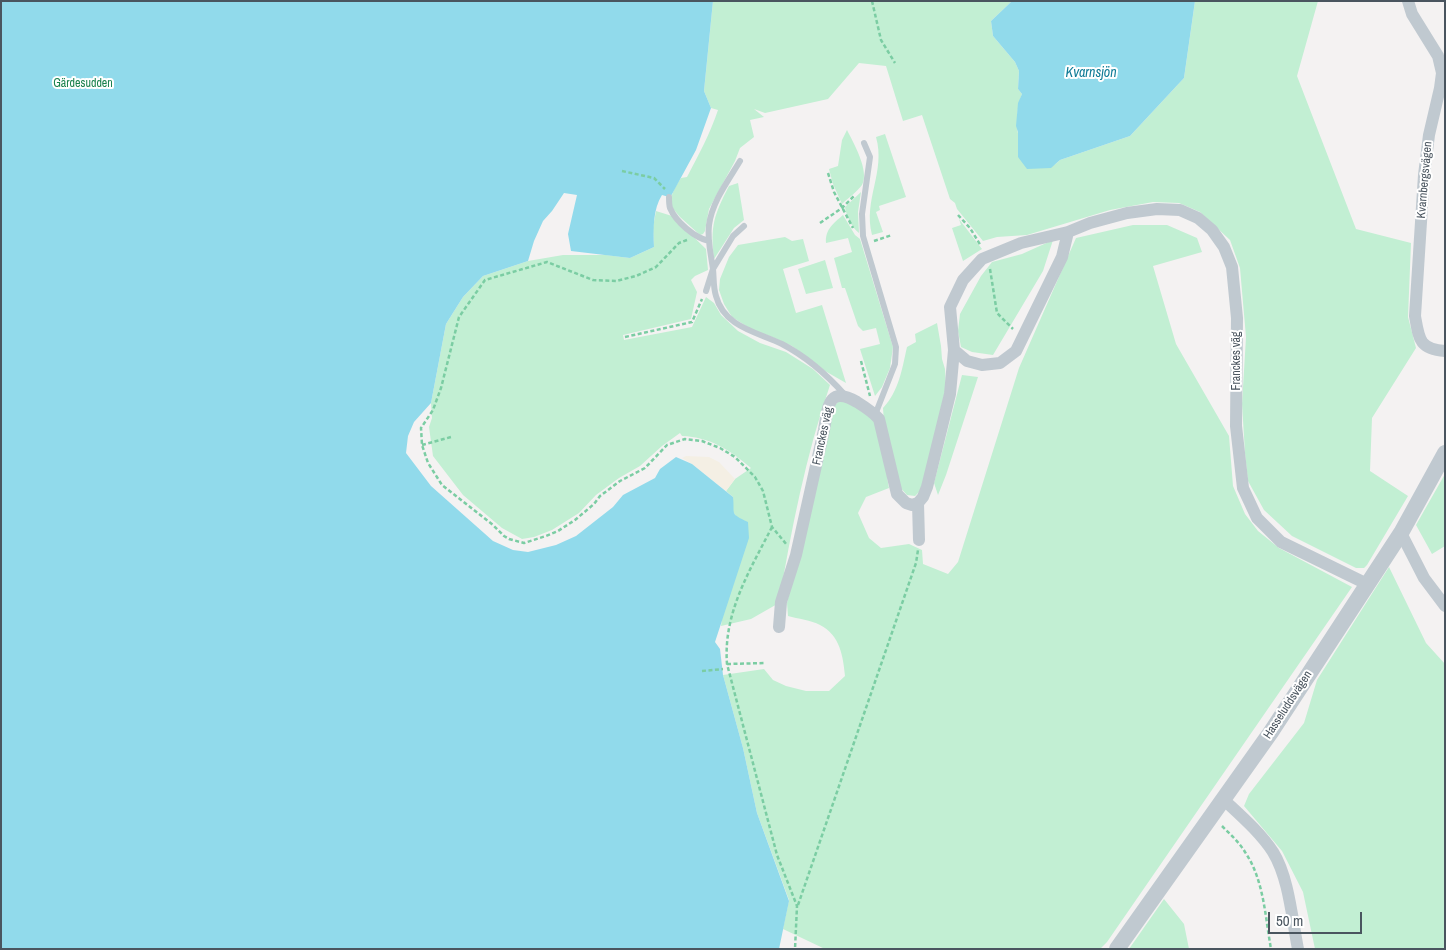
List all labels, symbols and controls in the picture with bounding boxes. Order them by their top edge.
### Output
water label: Kvarnsjön [1065,65,1117,81]
park label: Gärdesudden [53,77,113,91]
street label: Kvarnbergsvägen [1414,141,1436,219]
street label: Franckes väg [1230,331,1244,391]
street label: Franckes väg [810,406,836,466]
street label: Hasseluddsvägen [1261,668,1315,742]
scale bar [1271,902,1365,934]
text: 50 m [1276,910,1303,931]

